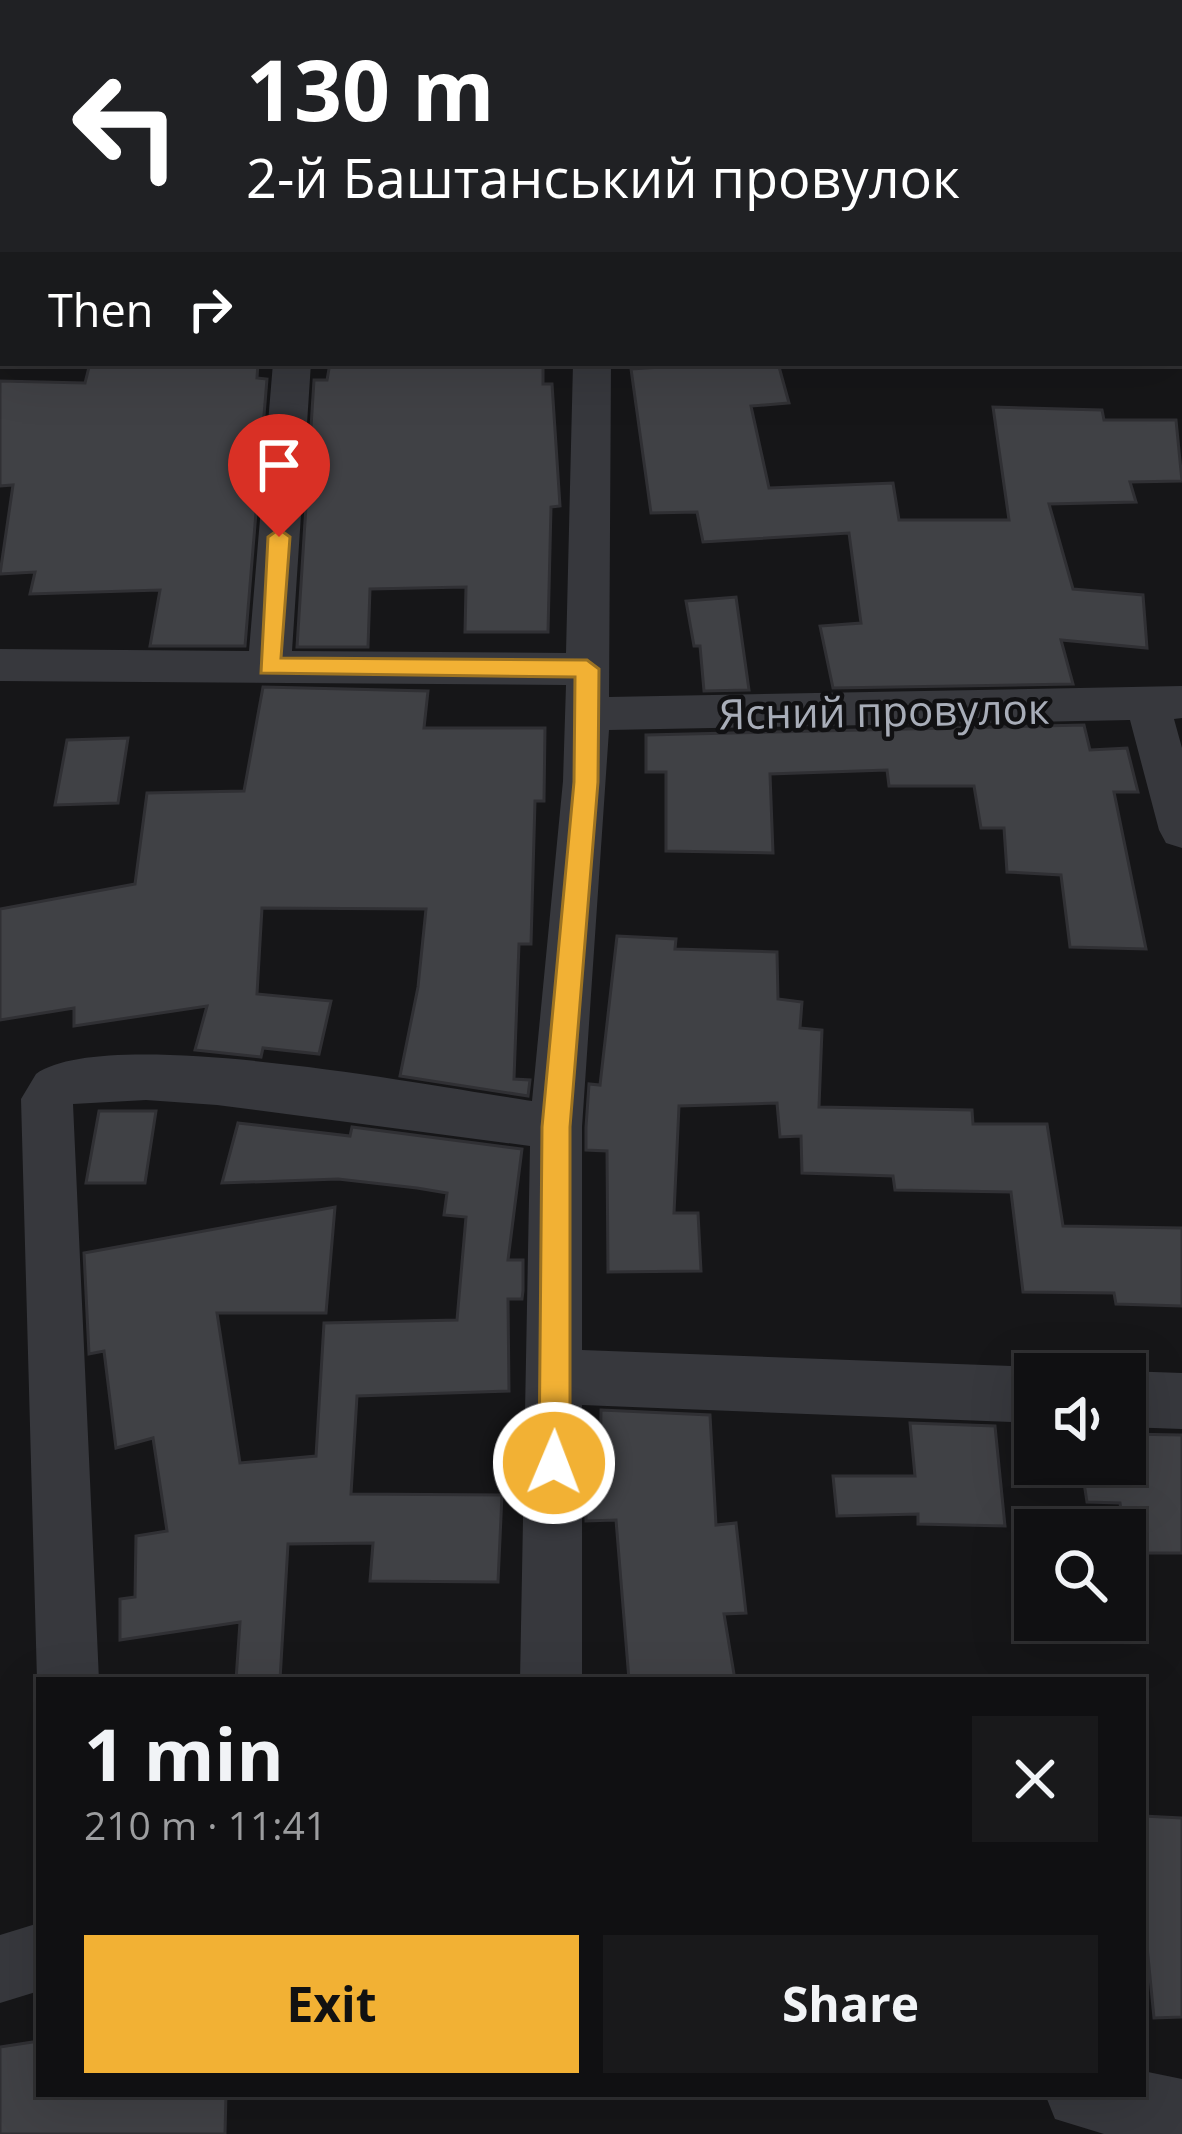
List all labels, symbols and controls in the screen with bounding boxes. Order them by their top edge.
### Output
text: 130 m [246,31,494,146]
icon: left [48,48,204,204]
text: 2-й Баштанський провулок [246,140,960,214]
icon: right [177,276,243,342]
text: Then [48,279,153,340]
pin [228,414,330,537]
icon: arrive [246,432,312,498]
street label: Ясний провулок [718,679,1050,741]
map controls [1014,1353,1146,1641]
button: sound [1014,1353,1146,1485]
position arrow [491,1400,617,1526]
button: search [1014,1509,1146,1641]
text: 1 min [84,1704,284,1802]
button: close [972,1716,1098,1842]
text: 210 m · 11:41 [84,1798,327,1851]
button: Exit [84,1935,579,2073]
button: Share [603,1935,1098,2073]

